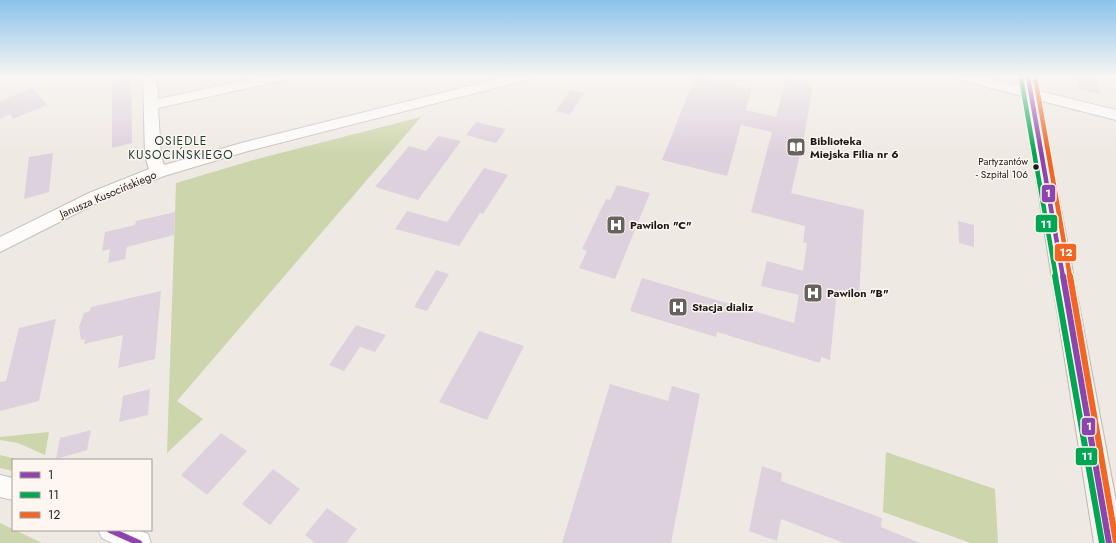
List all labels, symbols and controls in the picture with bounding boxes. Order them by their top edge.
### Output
district label: OSIEDLE KUSOCIŃSKIEGO [128,132,234,164]
place label: Biblioteka Miejska Filia nr 6 [810,133,899,162]
library icon: Biblioteka Miejska Filia nr 6 [785,136,807,158]
place label: Partyzantów - Szpital 106 [976,154,1028,182]
marker: Partyzantów - Szpital 106 [1031,162,1041,172]
street label: Janusza Kusocińskiego [55,166,159,222]
line badge: 1 [1041,184,1056,203]
text: 1 [1045,185,1051,201]
hospital icon: Pawilon "C" [605,214,627,236]
line badge: 11 [1035,214,1058,233]
text: 11 [1040,216,1052,232]
place label: Pawilon "C" [630,217,692,233]
line badge: 12 [1054,243,1077,262]
text: 12 [1060,244,1072,260]
hospital icon: Pawilon "B" [802,282,824,304]
place label: Pawilon "B" [827,285,889,301]
hospital icon: Stacja dializ [667,296,689,318]
place label: Stacja dializ [692,299,754,315]
line badge: 1 [1081,417,1096,436]
text: 1 [1086,418,1092,434]
line badge: 11 [1075,447,1098,466]
text: 11 [1081,448,1093,464]
legend [12,459,152,531]
text: 1 [48,466,53,484]
text: 11 [48,486,59,504]
text: 12 [48,506,60,524]

